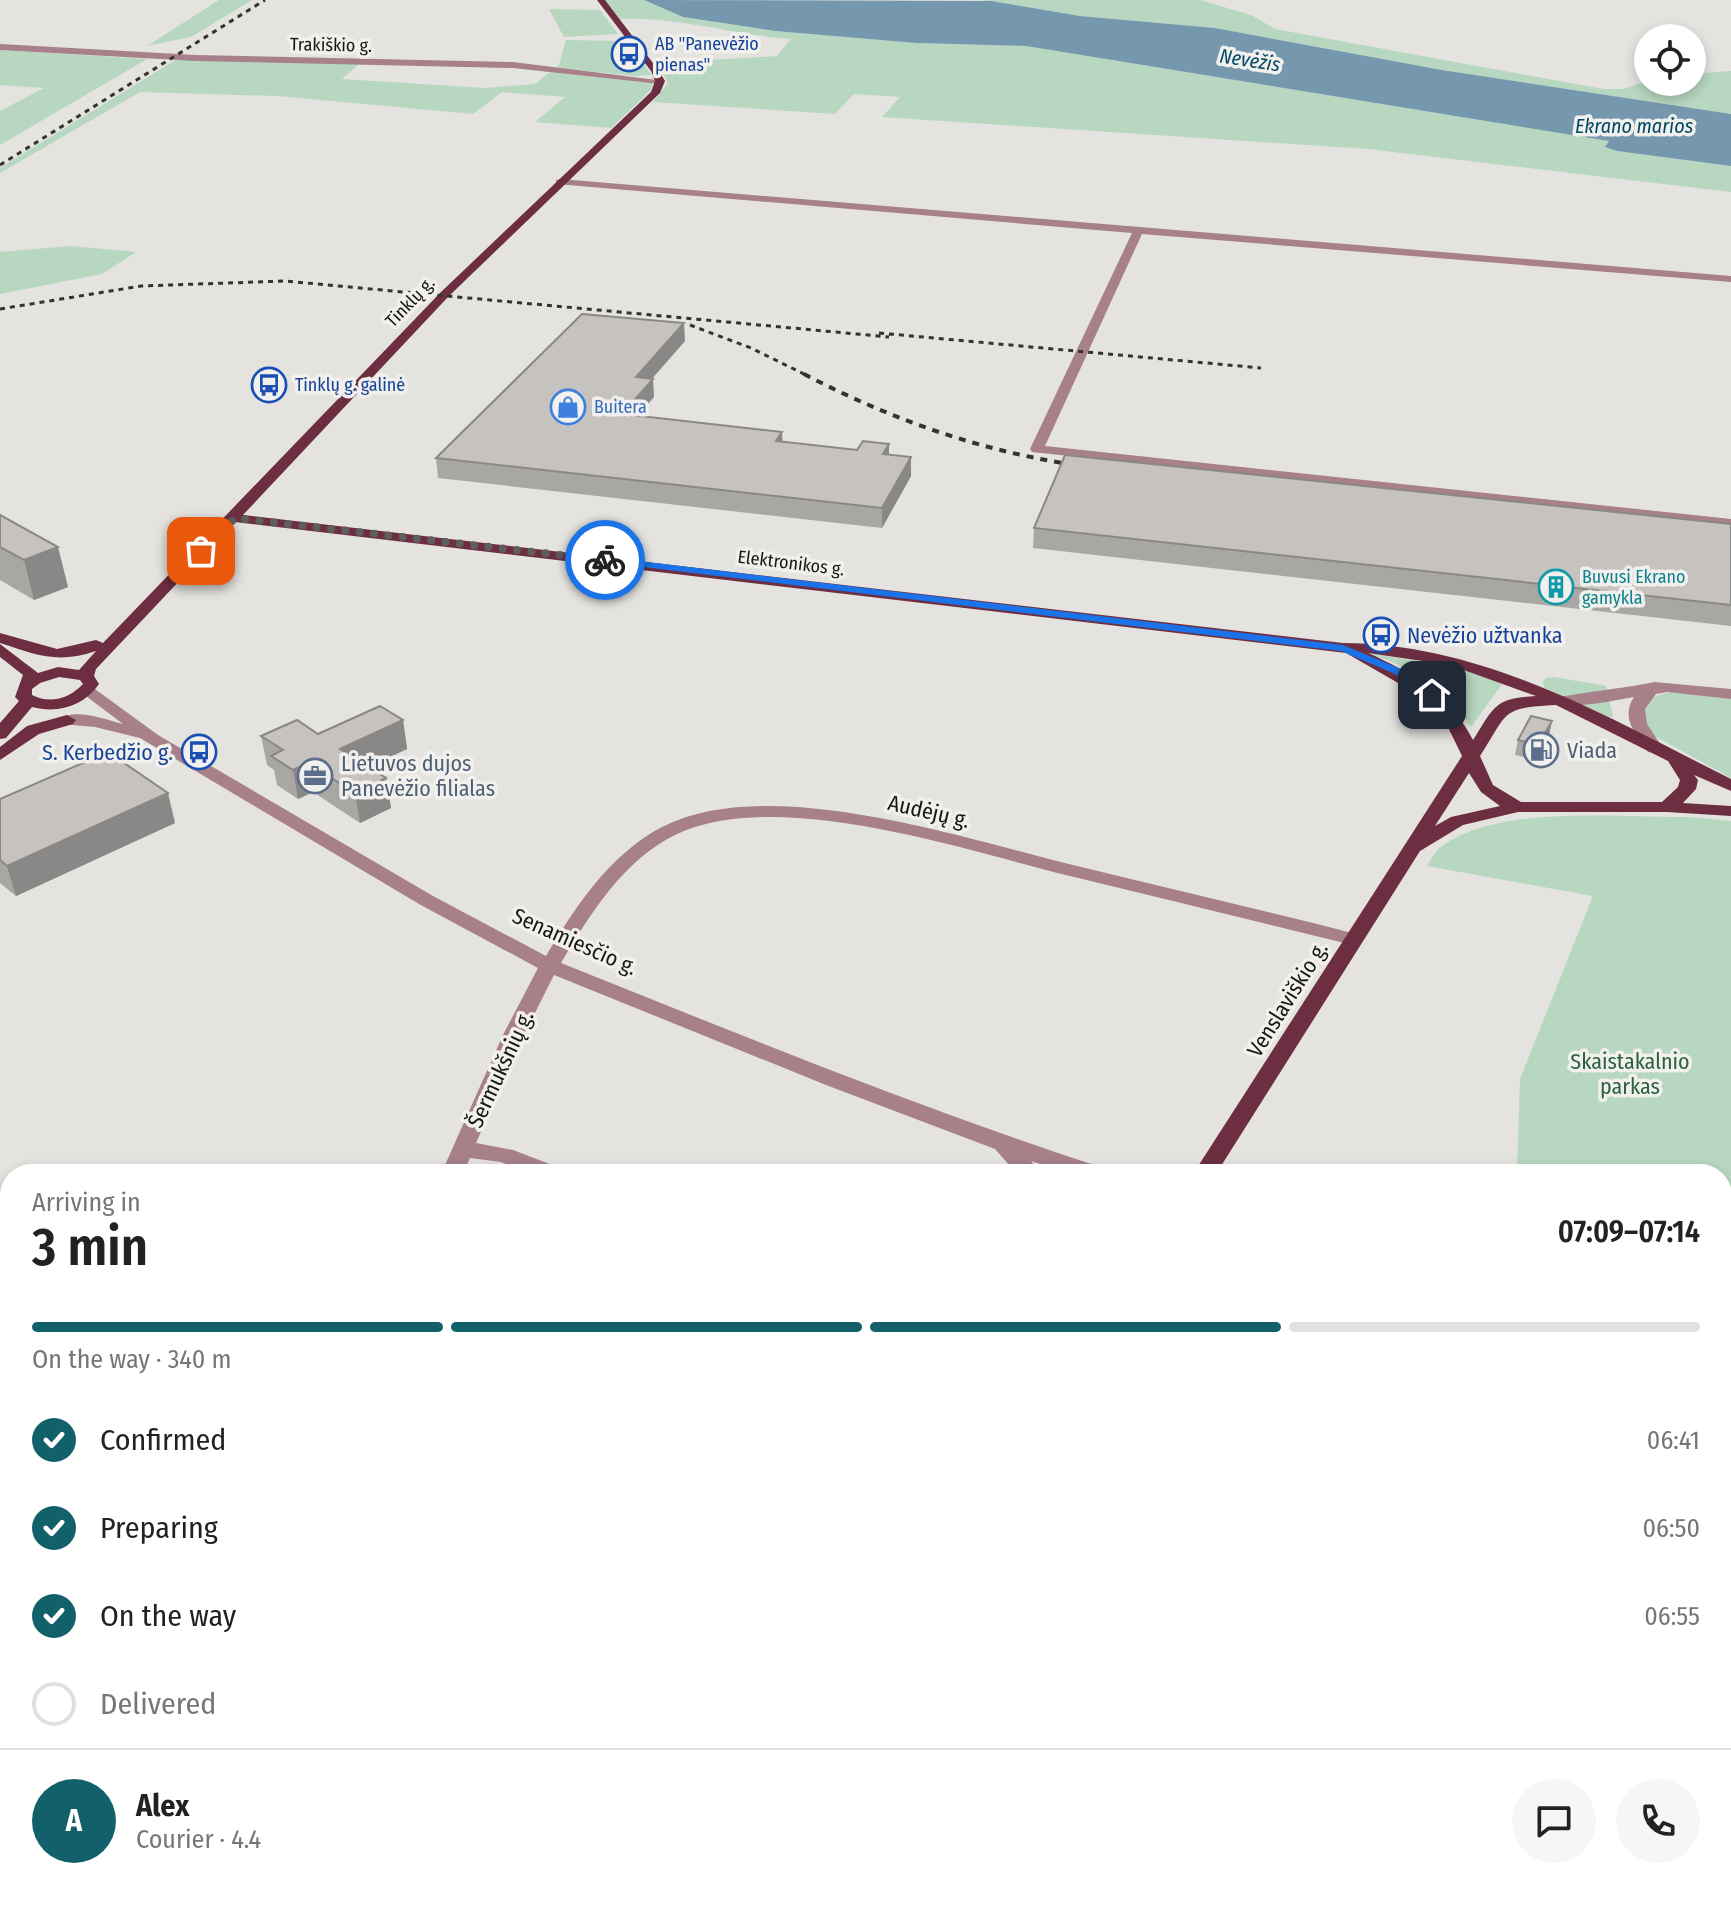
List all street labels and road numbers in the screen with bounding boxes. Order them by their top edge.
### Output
street label: Trakiškio g. [290,33,372,57]
street label: Tinklų g. [381,272,439,332]
street label: Elektronikos g. [736,546,846,580]
street label: Audėjų g. [885,789,972,834]
street label: Senamiesčio g. [508,902,641,981]
street label: Venslaviškio g. [1241,937,1334,1062]
street label: Šermukšnių g. [462,1006,539,1132]

